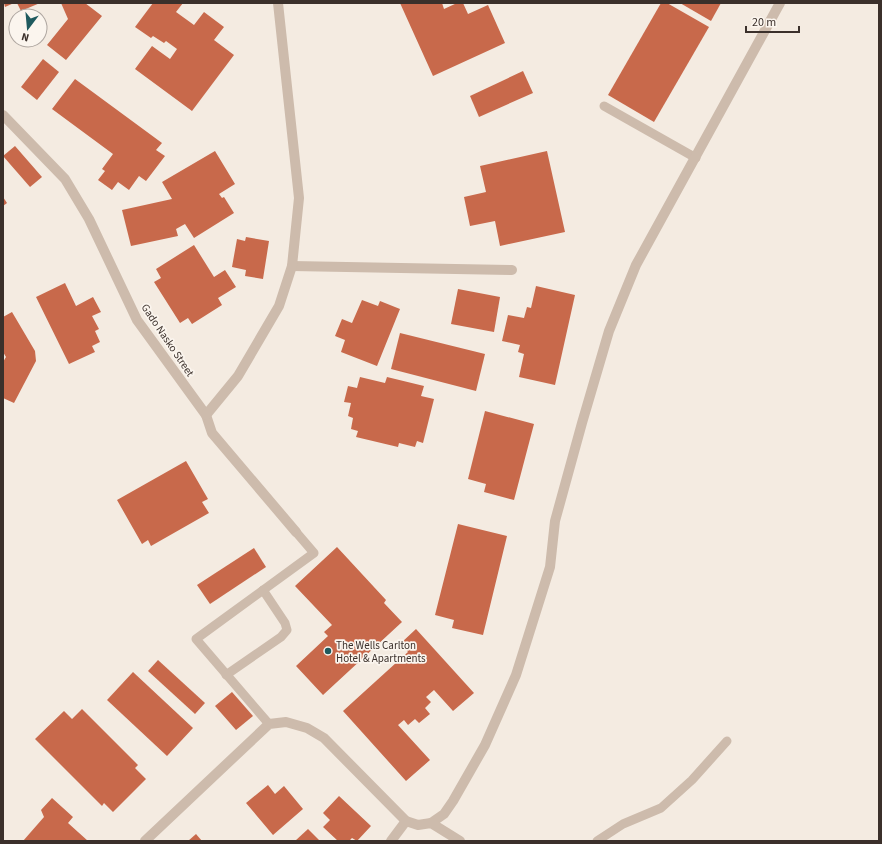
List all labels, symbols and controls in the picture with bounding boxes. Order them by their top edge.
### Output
north arrow [8,8,48,48]
scale bar [746,8,799,34]
text: 20 m [752,14,776,31]
text: N [20,29,31,45]
street label: Gado Nasko Street [138,301,198,380]
place label: The Wells Carlton Hotel & Apartments [336,638,426,666]
marker: The Wells Carlton Hotel & Apartments [323,646,333,656]

